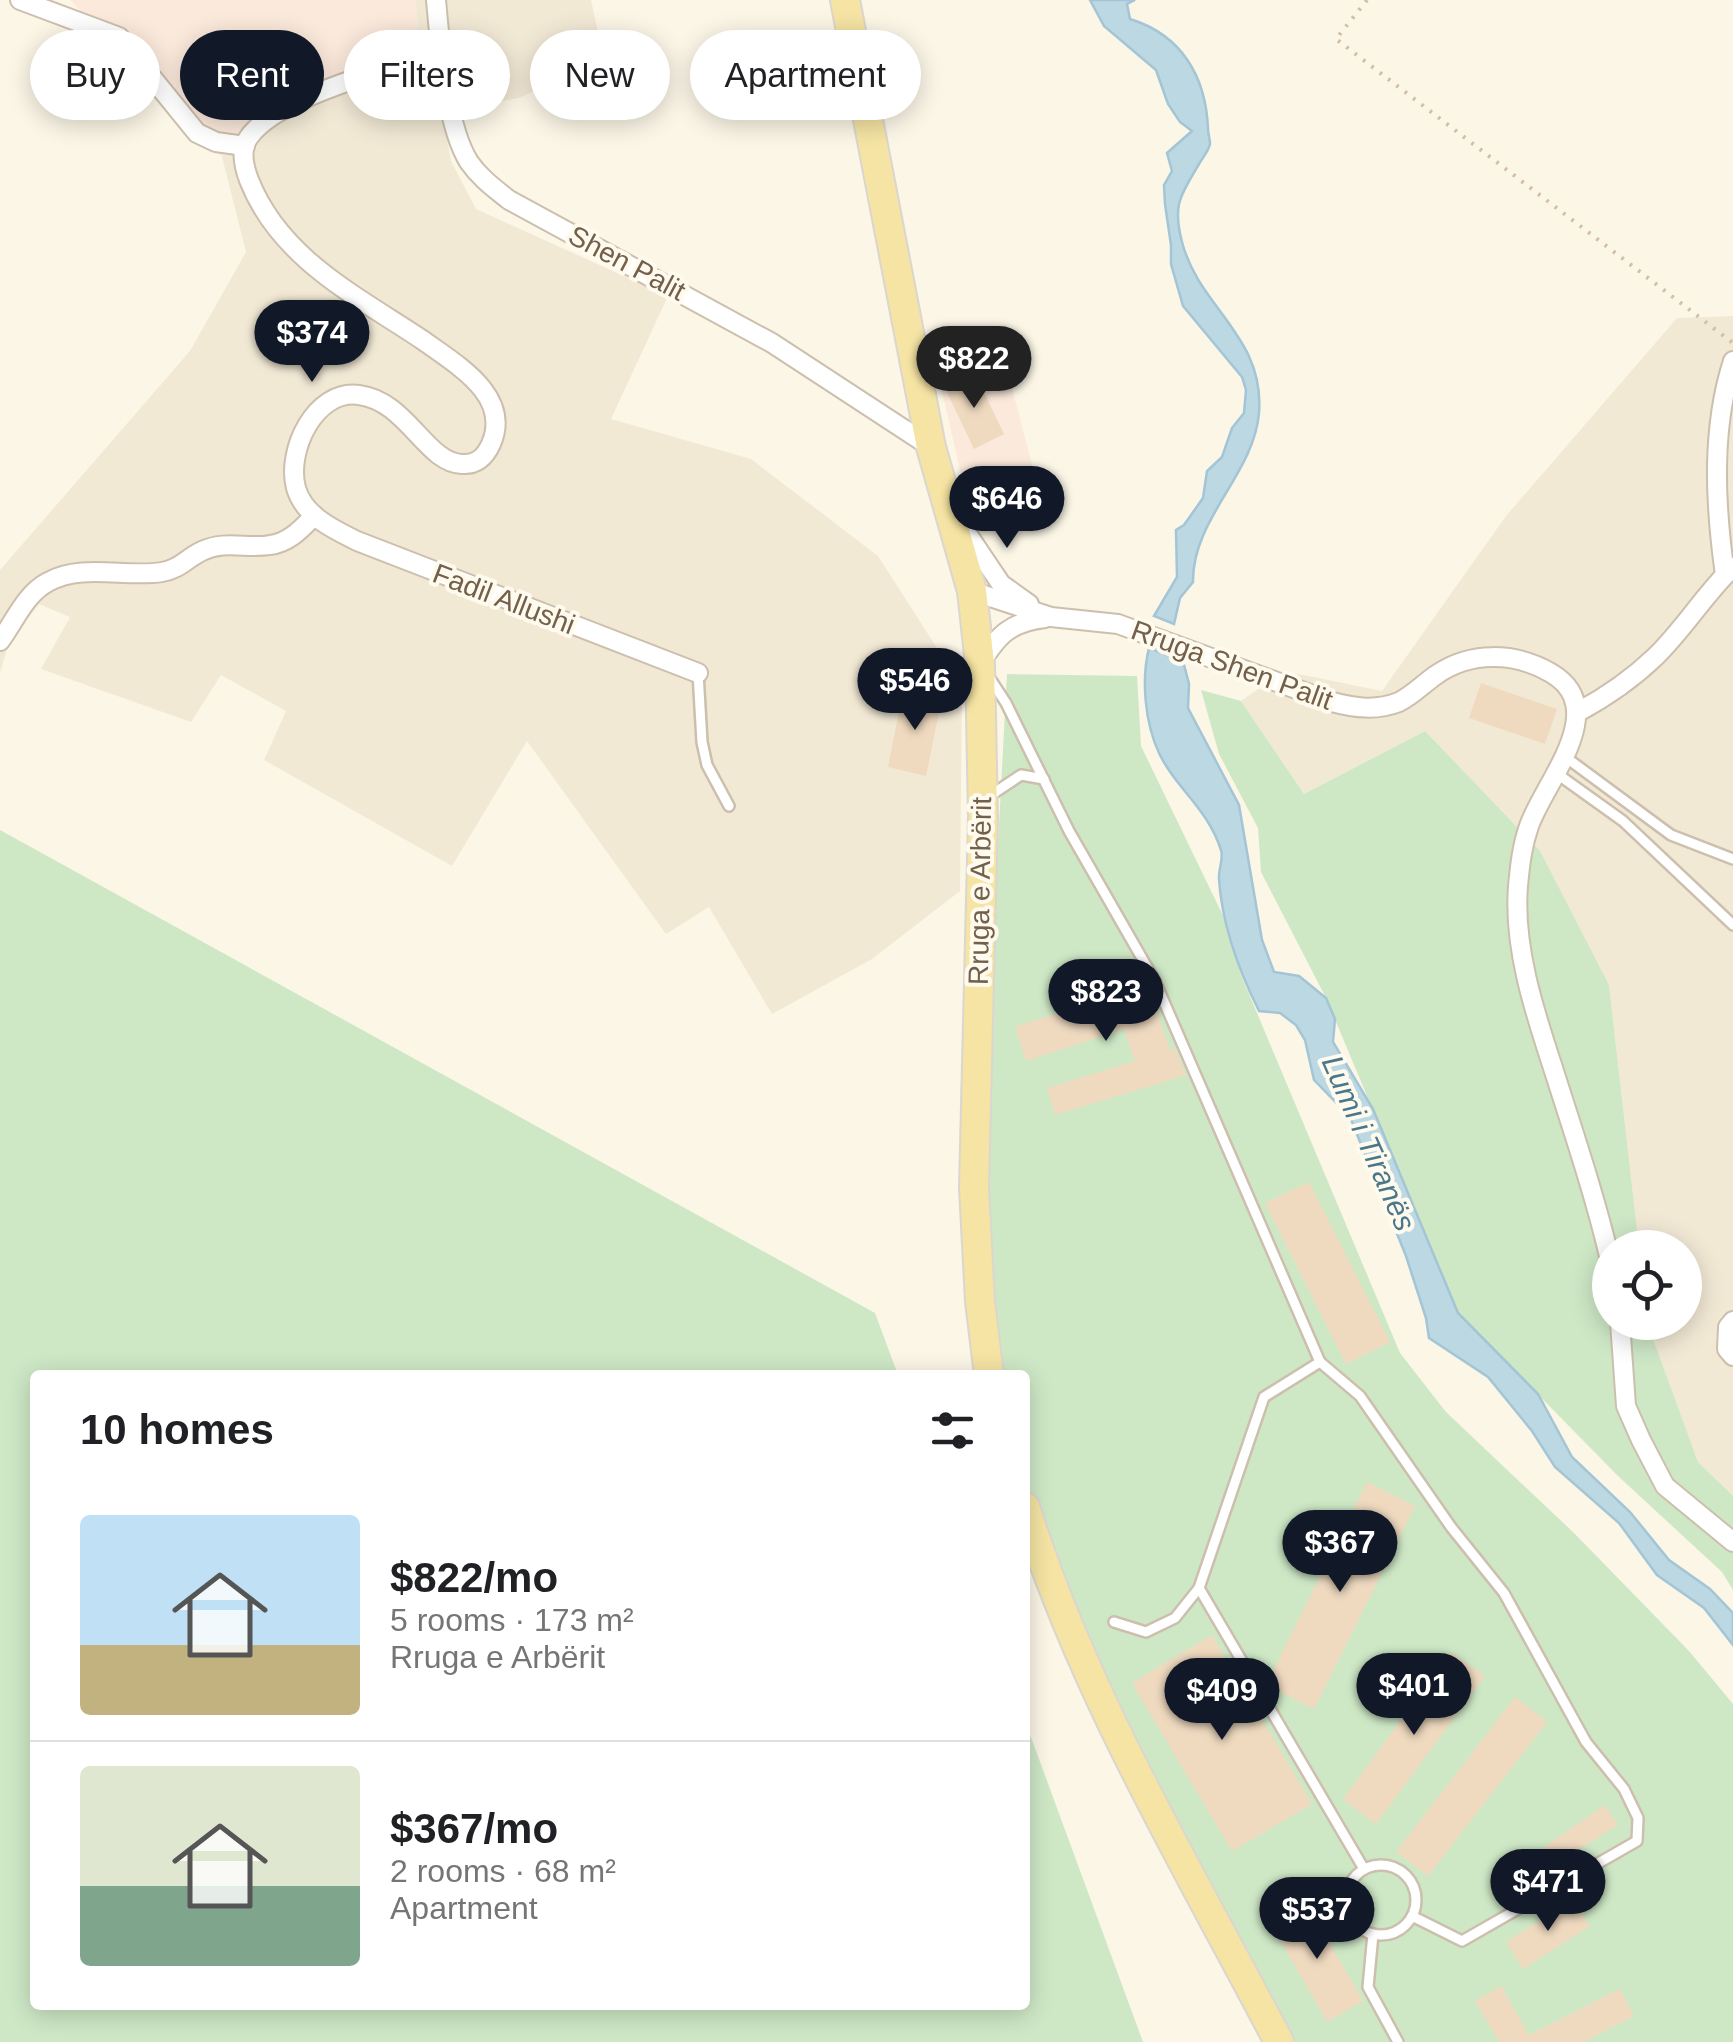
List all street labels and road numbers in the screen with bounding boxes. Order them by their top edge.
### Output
street label: Shen Palit [563,219,691,307]
street label: Fadil Allushi [429,558,579,640]
street label: Rruga Shen Palit [1127,614,1337,716]
street label: Rruga e Arbërit [963,796,997,985]

